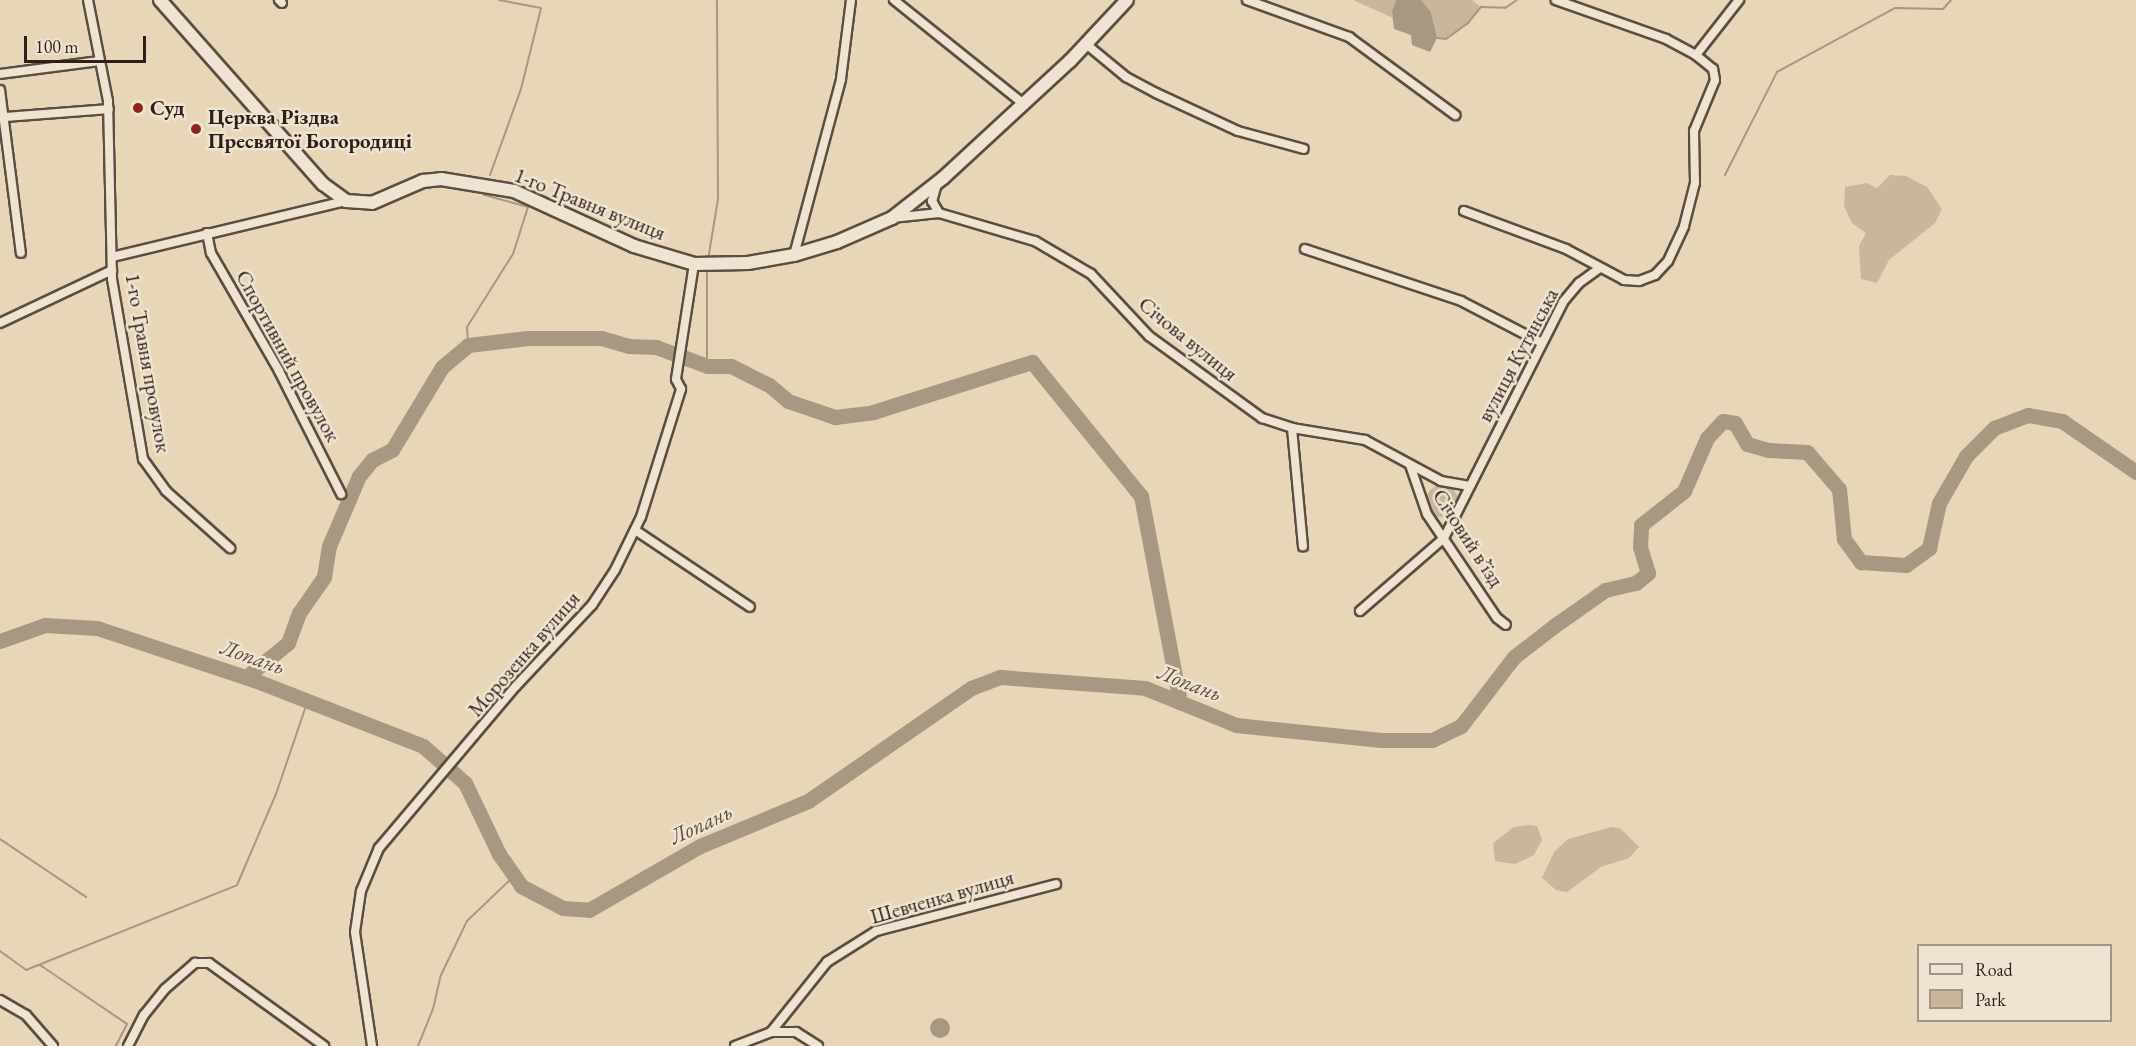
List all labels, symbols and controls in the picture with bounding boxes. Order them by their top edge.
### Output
scale bar [27,24,148,62]
text: 100 m [35,35,79,58]
place label: Суд [150,95,185,121]
marker: Суд [131,101,145,115]
place label: Церква Різдва Пресвятої Богородиці [208,104,412,154]
marker: Церква Різдва Пресвятої Богородиці [189,122,203,136]
street label: 1-го Травня вулиця [511,162,669,246]
street label: Спортивний провулок [230,266,346,446]
street label: 1-го Травня провулок [120,271,176,455]
street label: вулиця Кутянська [1472,284,1564,426]
street label: Січова вулиця [1133,291,1243,387]
street label: Січовий в’їзд [1427,484,1509,592]
street label: Морозенка вулиця [463,586,585,722]
water label: Лопань [218,634,288,680]
water label: Лопань [1155,659,1225,707]
water label: Лопань [666,798,736,850]
street label: Шевченка вулиця [867,864,1017,930]
legend [1917,944,2112,1022]
text: Road [1975,958,2013,981]
text: Park [1975,988,2006,1011]

